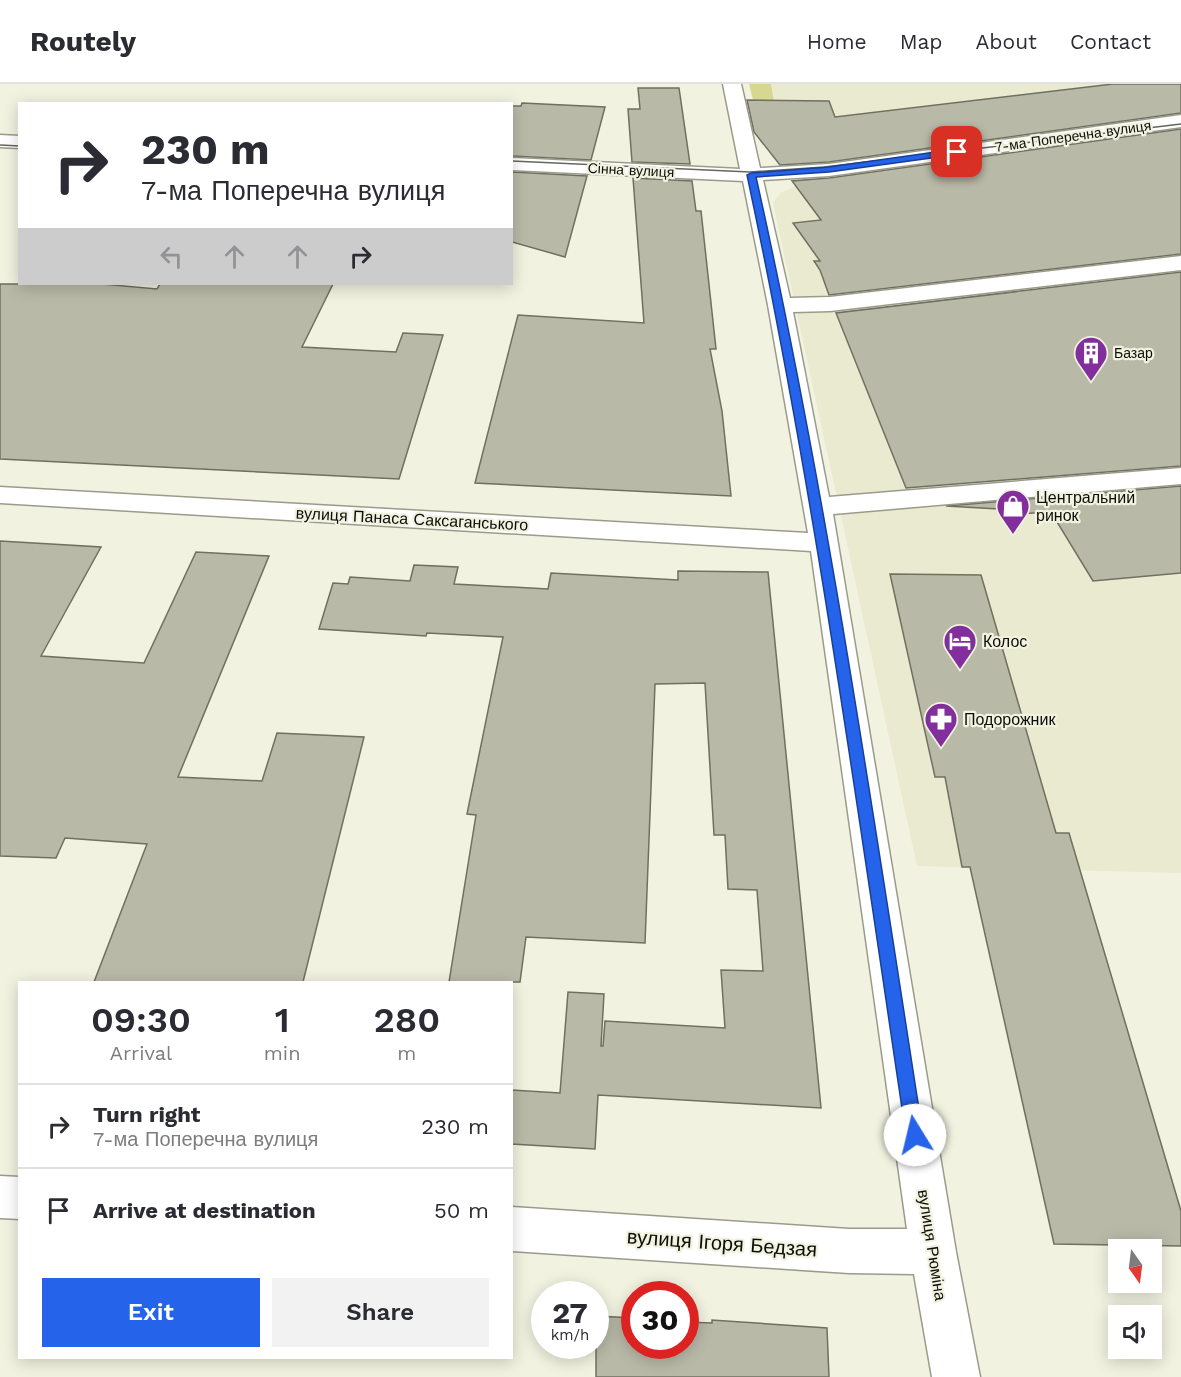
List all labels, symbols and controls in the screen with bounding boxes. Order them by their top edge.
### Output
text: Routely [30,25,136,58]
text: Home [807,29,867,54]
text: Map [900,29,943,54]
text: About [976,29,1037,54]
text: Contact [1070,29,1151,54]
street label: 7-ма Поперечна вулиця [994,117,1152,155]
text: 230 m [141,125,270,174]
icon: right [42,126,120,204]
pin [931,126,982,177]
icon: arrive [940,135,973,168]
street label: Сінна вулиця [587,160,675,180]
text: 7-ма Поперечна вулиця [141,175,445,207]
icon: left [155,240,188,273]
icon: ahead [218,240,251,273]
icon: ahead [281,240,314,273]
icon: right [344,240,377,273]
building icon: Базар [1073,335,1109,382]
place label: Базар [1114,345,1153,361]
shop icon: Центральний ринок [995,488,1031,535]
place label: Центральний ринок [1036,488,1135,525]
street label: вулиця Панаса Саксаганського [295,503,529,535]
hotel icon: Колос [942,623,978,670]
place label: Колос [983,632,1027,651]
pharmacy icon: Подорожник [923,701,959,748]
place label: Подорожник [964,710,1056,729]
text: 09:30 [91,999,191,1041]
text: 1 [275,999,290,1041]
text: 280 [373,999,440,1041]
text: Arrival [110,1041,172,1065]
text: min [264,1041,301,1065]
text: m [397,1041,416,1065]
text: Turn right [93,1102,200,1127]
position arrow [883,1103,947,1167]
icon: right [42,1110,75,1143]
text: 230 m [421,1114,489,1139]
text: 7-ма Поперечна вулиця [93,1127,318,1151]
street label: вулиця Рюміна [914,1188,950,1302]
icon: arrive [42,1194,75,1227]
text: Arrive at destination [93,1198,316,1223]
text: 50 m [434,1198,489,1223]
street label: вулиця Ігоря Бедзая [626,1224,818,1262]
north arrow [1108,1239,1162,1293]
map controls [1108,1239,1162,1359]
button: Exit [42,1278,260,1347]
button: Share [272,1278,489,1347]
speed limit sign: 30 [621,1281,699,1359]
text: 27 [552,1295,588,1330]
button: sound [1108,1305,1162,1359]
text: km/h [551,1326,589,1344]

